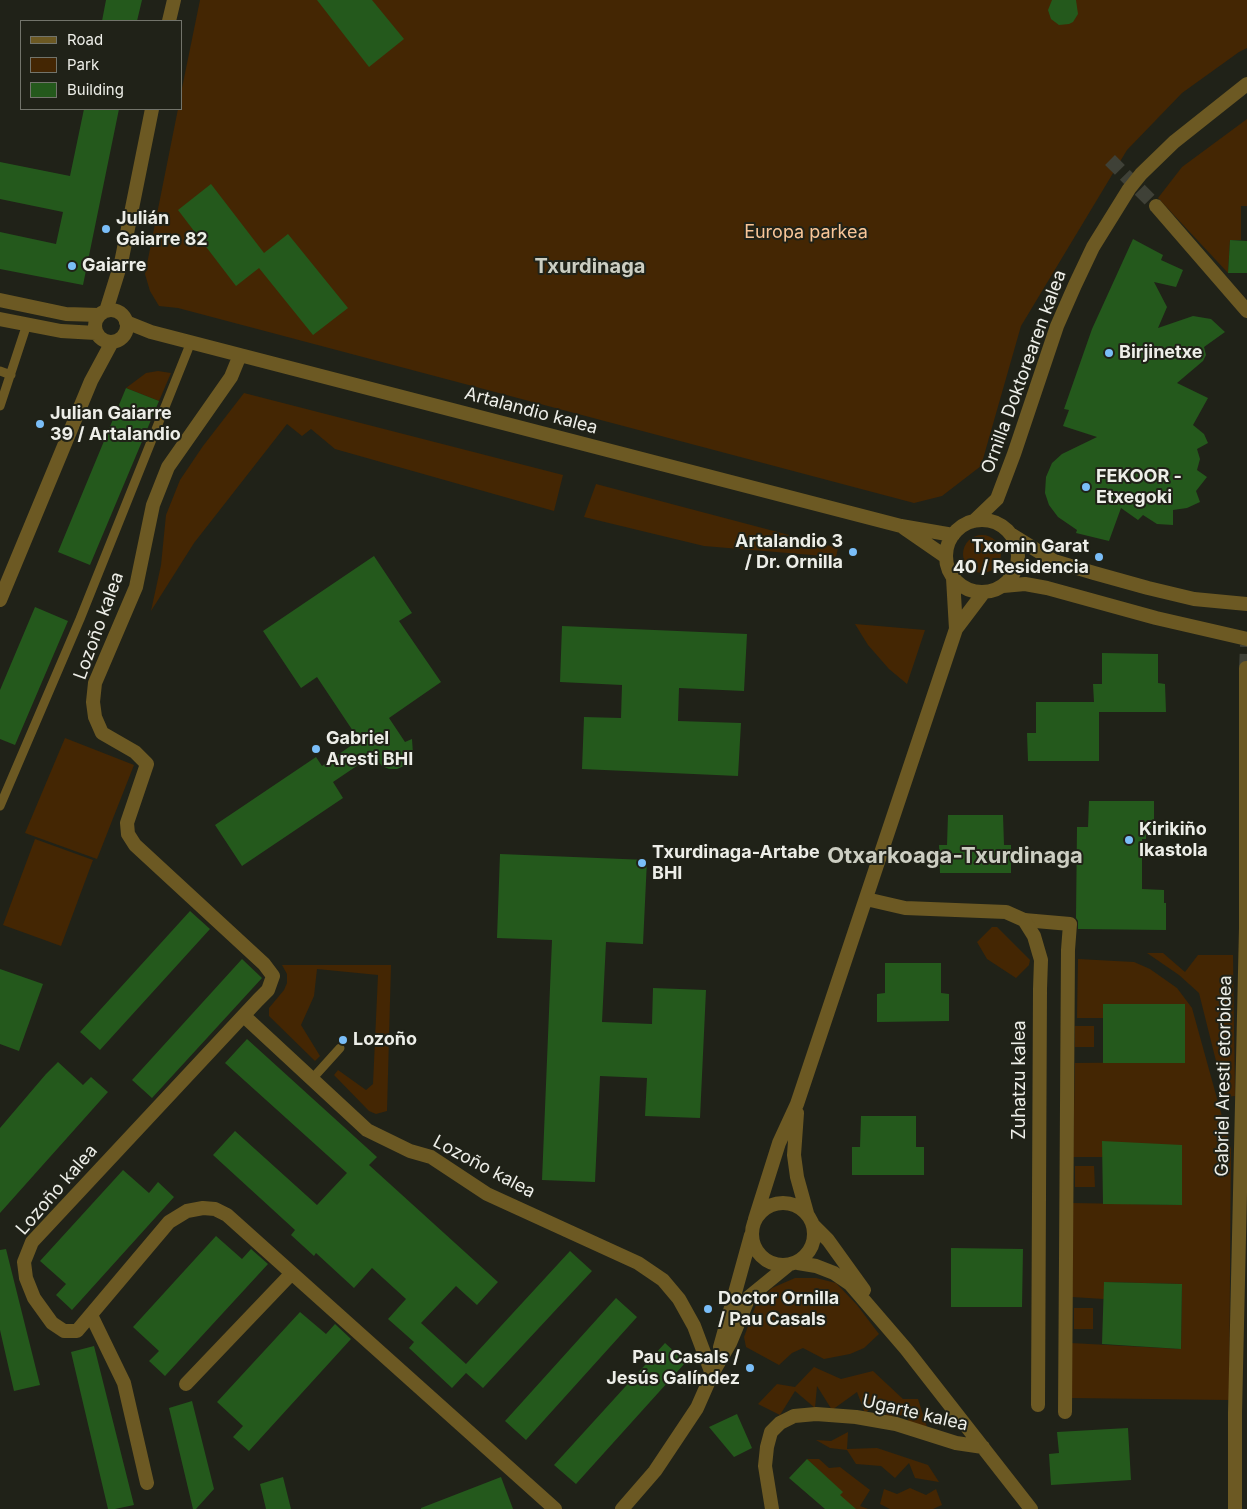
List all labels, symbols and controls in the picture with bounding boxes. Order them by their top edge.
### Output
legend [20,20,182,110]
text: Road [67,30,103,49]
text: Park [67,55,99,74]
text: Building [67,80,124,99]
place label: Julián Gaiarre 82 [116,208,208,250]
park label: Europa parkea [744,222,868,244]
marker: Julián Gaiarre 82 [100,223,112,235]
place label: Gaiarre [82,255,146,277]
district label: Txurdinaga [535,255,645,279]
marker: Gaiarre [66,260,78,272]
street label: Ornilla Doktorearen kalea [977,267,1071,477]
place label: Birjinetxe [1119,342,1202,364]
marker: Birjinetxe [1103,347,1115,359]
street label: Artalandio kalea [462,383,600,439]
place label: Julian Gaiarre 39 / Artalandio [50,403,181,446]
marker: Julian Gaiarre 39 / Artalandio [34,418,46,430]
place label: FEKOOR - Etxegoki [1096,466,1182,508]
marker: FEKOOR - Etxegoki [1080,481,1092,493]
place label: Artalandio 3 / Dr. Ornilla [735,531,843,574]
place label: Txomin Garat 40 / Residencia [953,536,1089,578]
marker: Artalandio 3 / Dr. Ornilla [847,546,859,558]
marker: Txomin Garat 40 / Residencia [1093,551,1105,563]
street label: Lozoño kalea [70,569,128,683]
place label: Gabriel Aresti BHI [326,728,413,771]
marker: Gabriel Aresti BHI [310,743,322,755]
place label: Kirikiño Ikastola [1139,819,1208,862]
marker: Kirikiño Ikastola [1123,834,1135,846]
place label: Txurdinaga-Artabe BHI [652,842,820,884]
district label: Otxarkoaga-Txurdinaga [827,843,1083,869]
marker: Txurdinaga-Artabe BHI [636,857,648,869]
street label: Gabriel Aresti etorbidea [1211,975,1237,1177]
street label: Zuhatzu kalea [1009,1020,1031,1140]
place label: Lozoño [353,1029,417,1051]
marker: Lozoño [337,1034,349,1046]
street label: Lozoño kalea [429,1131,539,1203]
street label: Lozoño kalea [12,1140,102,1240]
place label: Doctor Ornilla / Pau Casals [718,1288,839,1330]
marker: Doctor Ornilla / Pau Casals [702,1303,714,1315]
place label: Pau Casals / Jesús Galíndez [606,1347,740,1390]
marker: Pau Casals / Jesús Galíndez [744,1362,756,1374]
street label: Ugarte kalea [860,1390,970,1436]

